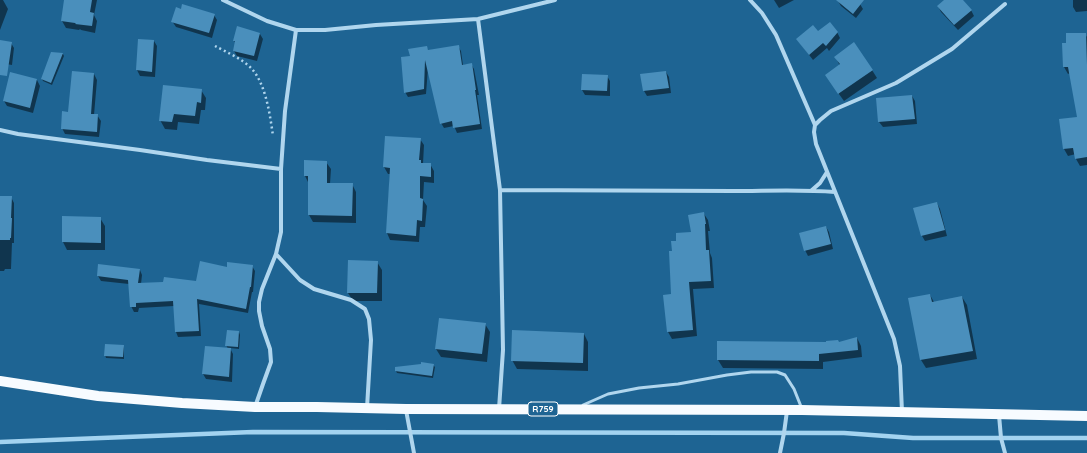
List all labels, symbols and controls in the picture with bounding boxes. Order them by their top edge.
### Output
road number: R759 [528,402,558,416]

